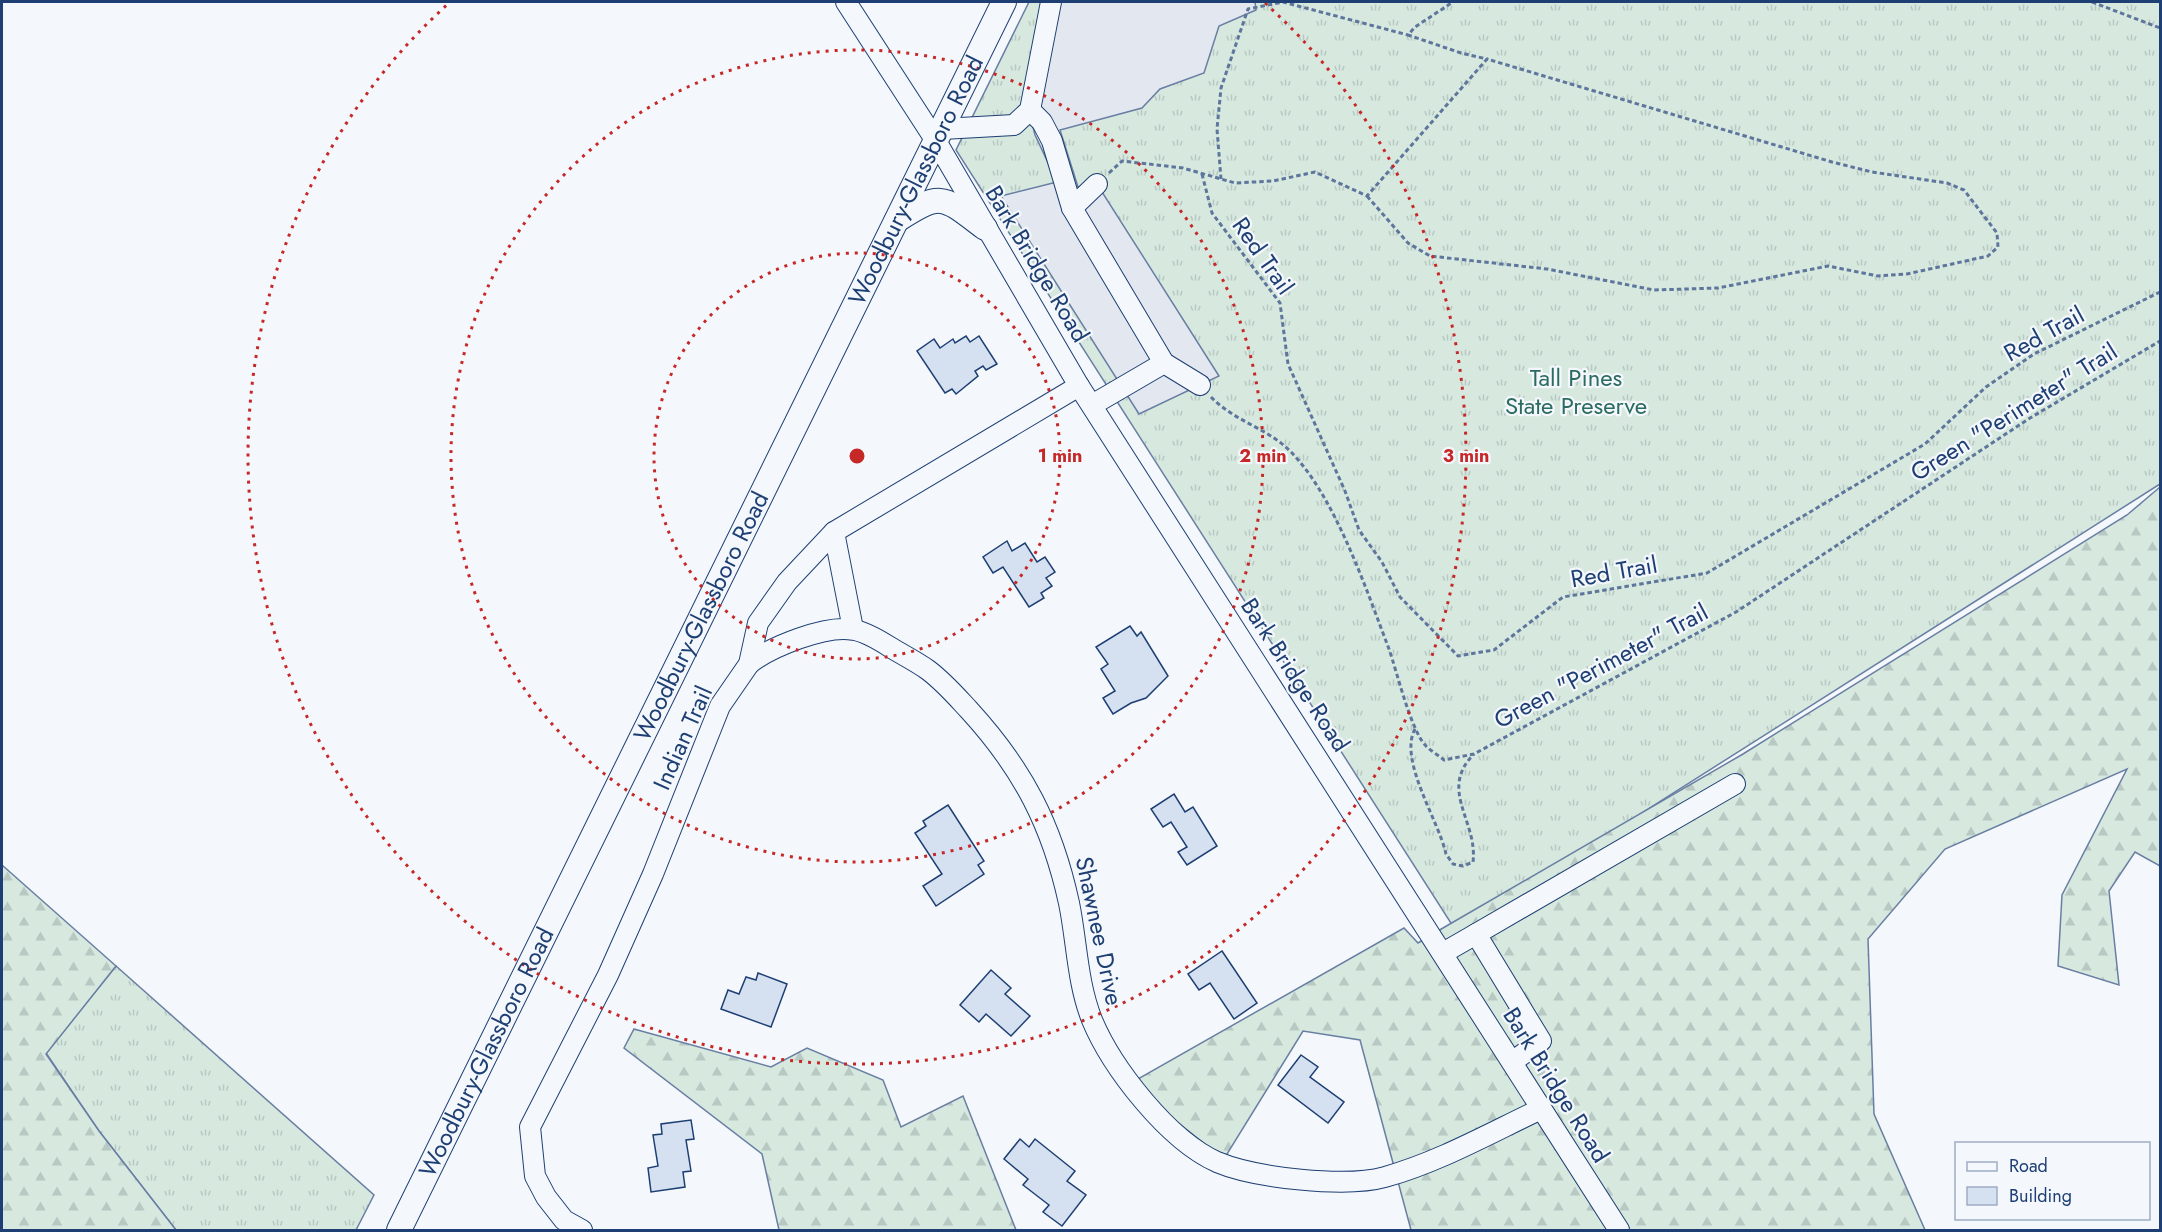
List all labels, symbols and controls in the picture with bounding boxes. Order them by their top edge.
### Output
street label: Woodbury-Glassboro Road [839,49,992,311]
street label: Bark Bridge Road [977,179,1098,349]
street label: Red Trail [1224,210,1303,302]
street label: Red Trail [1997,297,2090,370]
street label: Green "Perimeter" Trail [1904,334,2124,489]
park label: Tall Pines State Preserve [1505,360,1647,423]
text: 1 min [1038,443,1082,469]
text: 2 min [1239,443,1287,469]
text: 3 min [1443,443,1489,469]
centre of rings [847,446,867,466]
street label: Woodbury-Glassboro Road [624,485,777,747]
street label: Red Trail [1568,547,1660,596]
street label: Bark Bridge Road [1232,591,1358,759]
street label: Green "Perimeter" Trail [1487,594,1714,737]
street label: Indian Trail [644,680,721,795]
street label: Shawnee Drive [1067,853,1132,1009]
street label: Woodbury-Glassboro Road [410,921,562,1183]
street label: Bark Bridge Road [1495,1000,1618,1169]
legend [1955,1142,2150,1220]
text: Road [2009,1153,2048,1179]
text: Building [2009,1183,2072,1209]

